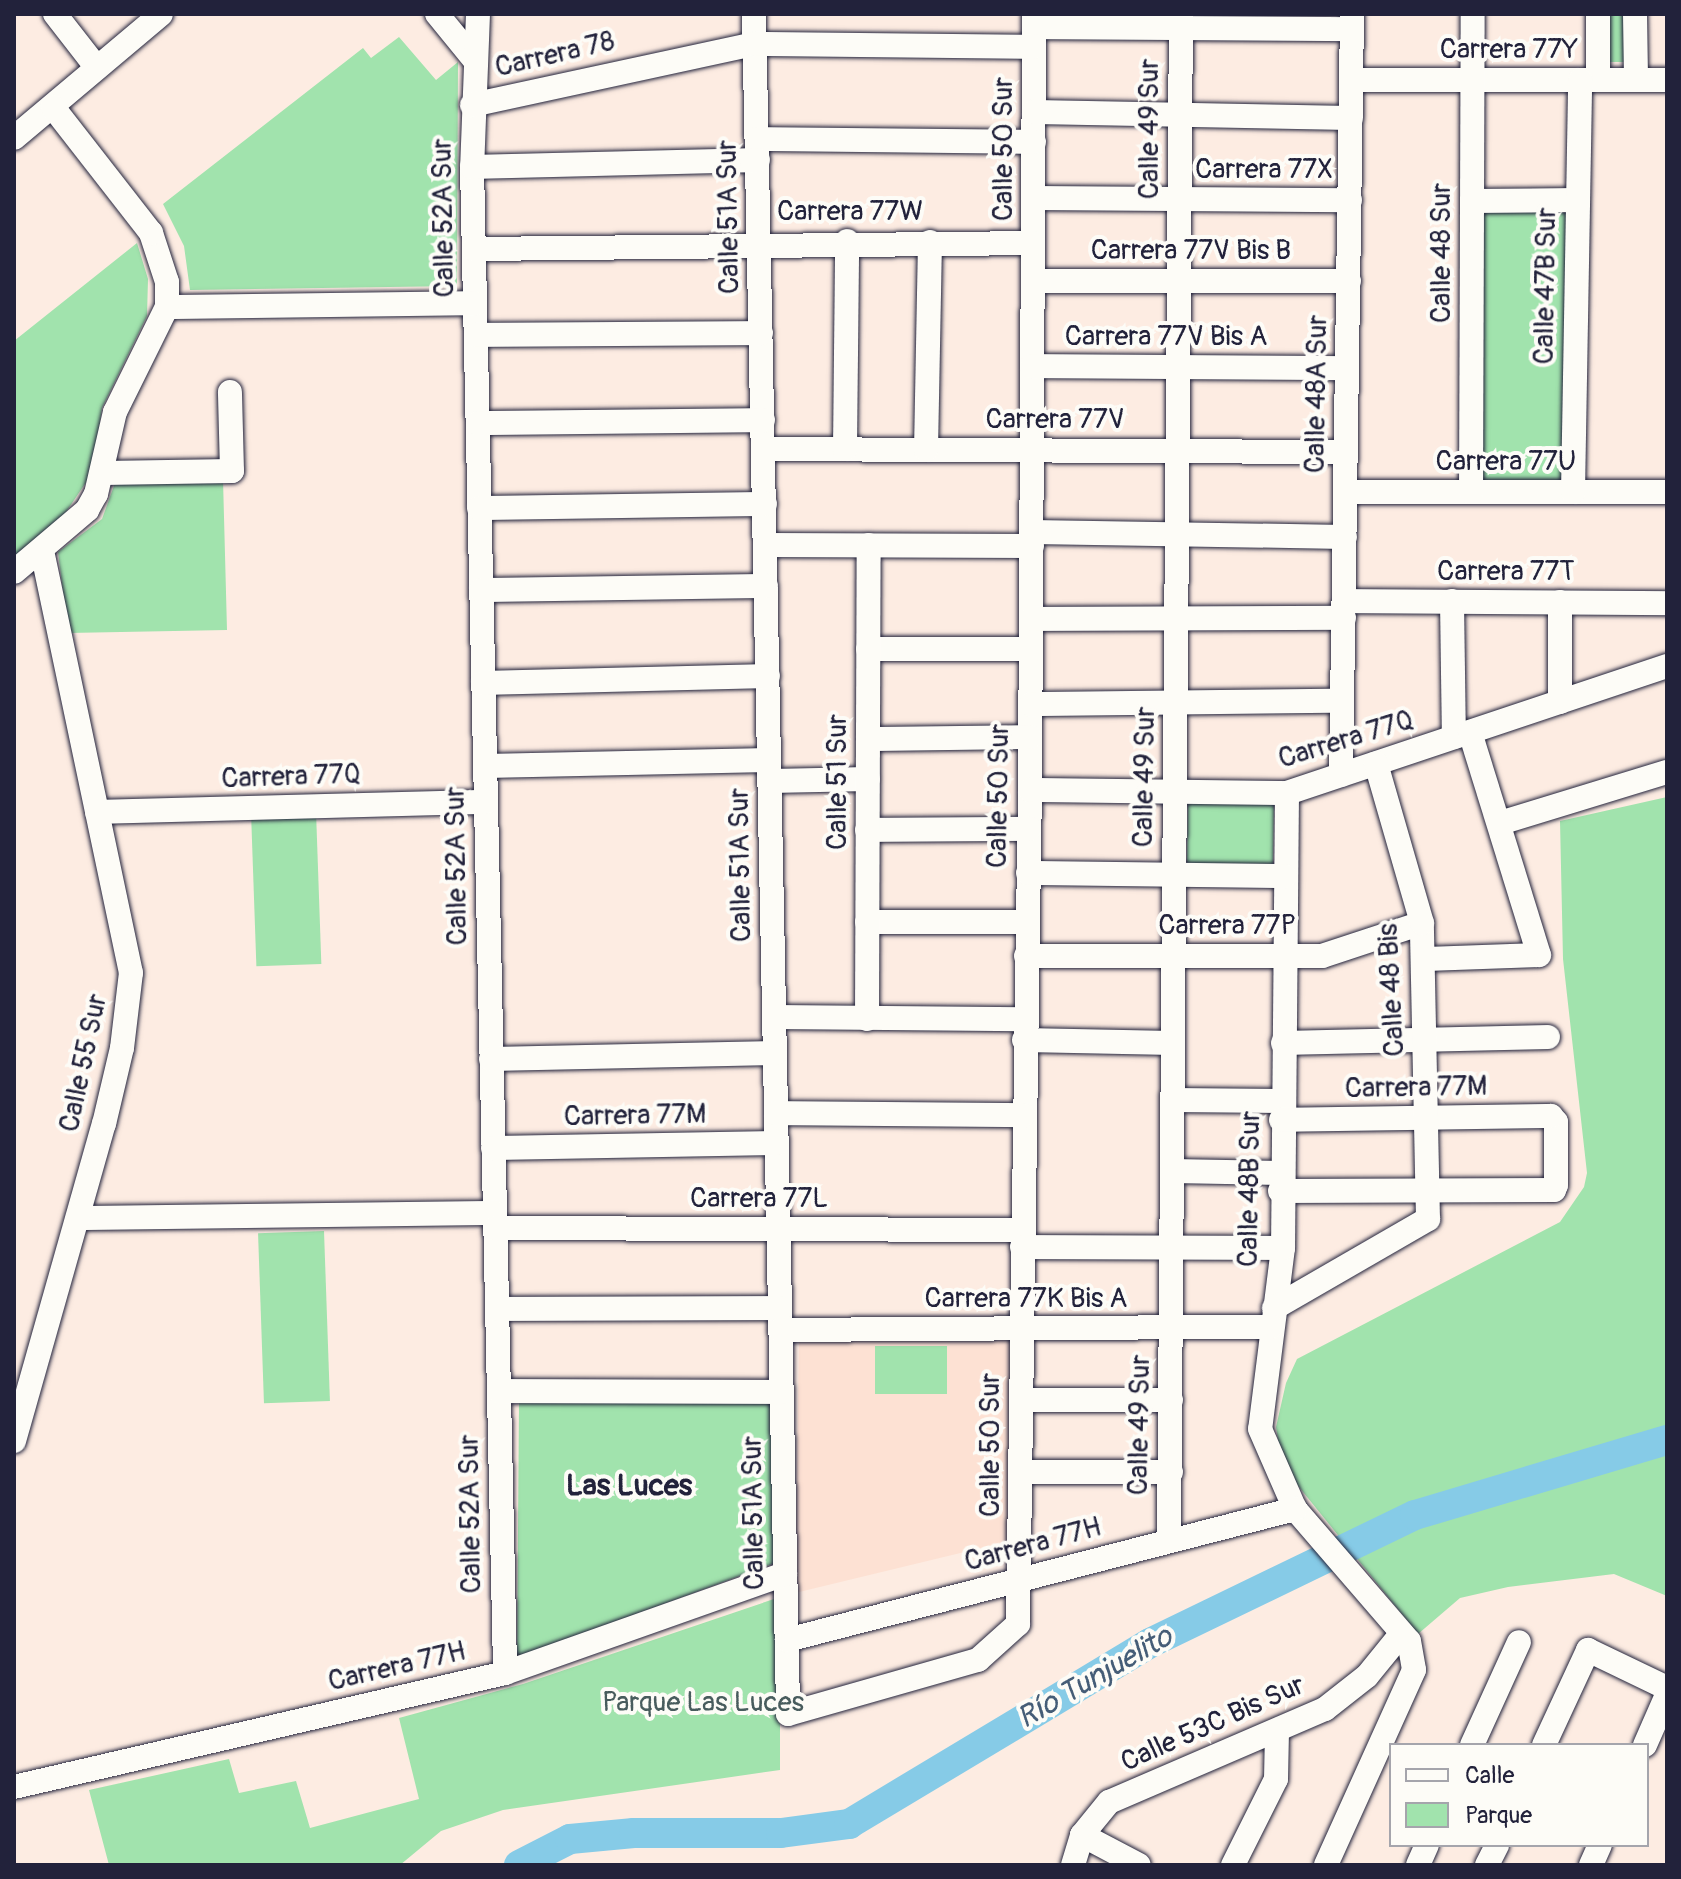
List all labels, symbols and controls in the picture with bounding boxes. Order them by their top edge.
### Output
street label: Carrera 78 [492,25,618,85]
street label: Carrera 77Y [1440,33,1578,67]
street label: Calle 49 Sur [1133,59,1167,199]
street label: Calle 50 Sur [987,77,1021,221]
street label: Calle 52A Sur [426,138,462,298]
street label: Calle 51A Sur [711,140,747,294]
street label: Carrera 77X [1195,153,1333,187]
street label: Calle 48 Sur [1425,183,1459,323]
street label: Carrera 77W [777,195,923,229]
street label: Calle 47B Sur [1528,207,1564,365]
street label: Carrera 77V Bis B [1091,234,1291,268]
street label: Calle 48A Sur [1299,314,1335,474]
street label: Carrera 77V Bis A [1065,320,1267,354]
street label: Carrera 77V [985,403,1125,437]
street label: Carrera 77U [1436,445,1576,479]
street label: Carrera 77T [1437,555,1575,589]
street label: Carrera 77Q [1274,704,1418,776]
street label: Calle 49 Sur [1127,706,1163,848]
street label: Calle 51 Sur [821,714,855,850]
street label: Calle 50 Sur [981,724,1017,868]
street label: Carrera 77Q [221,758,361,796]
street label: Calle 52A Sur [439,786,475,946]
street label: Calle 51A Sur [723,788,759,942]
street label: Carrera 77P [1158,909,1296,943]
street label: Calle 48 Bis [1372,923,1412,1057]
street label: Calle 55 Sur [53,991,115,1135]
street label: Carrera 77M [1345,1070,1487,1106]
street label: Carrera 77M [564,1098,706,1134]
street label: Calle 48B Sur [1232,1111,1268,1267]
street label: Carrera 77L [690,1182,828,1216]
street label: Carrera 77K Bis A [925,1282,1127,1316]
street label: Calle 49 Sur [1122,1354,1158,1496]
street label: Calle 50 Sur [974,1373,1008,1517]
street label: Calle 52A Sur [453,1434,489,1594]
street label: Calle 51A Sur [736,1436,772,1590]
district label: Las Luces [566,1468,692,1504]
street label: Carrera 77H [961,1511,1105,1579]
water label: Río Tunjuelito [1011,1619,1179,1737]
street label: Carrera 77H [325,1635,469,1699]
street label: Calle 53C Bis Sur [1116,1668,1310,1780]
park label: Parque Las Luces [602,1686,804,1720]
legend [1389,1743,1649,1847]
text: Calle [1465,1761,1514,1790]
text: Parque [1465,1801,1532,1830]

